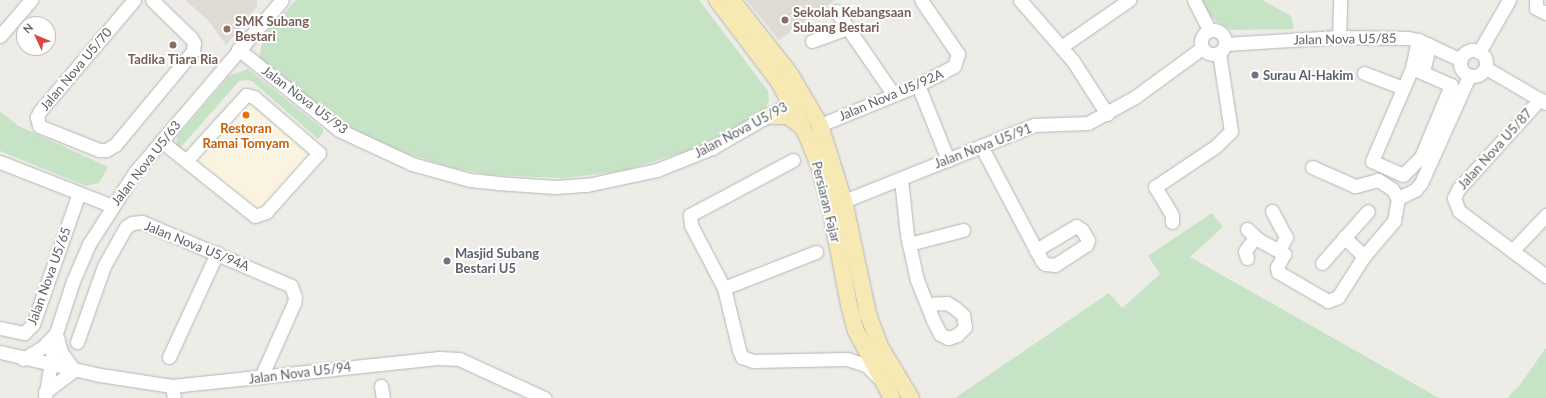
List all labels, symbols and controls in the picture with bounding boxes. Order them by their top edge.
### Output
place label: Sekolah Kebangsaan Subang Bestari [793,5,911,36]
place label: SMK Subang Bestari [235,14,309,45]
marker: Sekolah Kebangsaan Subang Bestari [780,15,790,25]
north arrow [16,16,56,56]
text: N [20,20,35,36]
street label: Jalan Nova U5/70 [37,24,115,114]
marker: SMK Subang Bestari [222,24,232,34]
street label: Jalan Nova U5/85 [1293,30,1397,48]
marker: Tadika Tiara Ria [168,40,178,50]
place label: Tadika Tiara Ria [128,51,218,67]
street label: Jalan Nova U5/93 [259,63,351,137]
street label: Jalan Nova U5/92A [836,66,946,124]
place label: Surau Al-Hakim [1263,67,1354,83]
marker: Surau Al-Hakim [1250,70,1260,80]
street label: Jalan Nova U5/93 [692,99,790,161]
street label: Jalan Nova U5/87 [1455,105,1535,193]
marker: Restoran Ramai Tomyam [241,110,251,120]
street label: Jalan Nova U5/63 [108,118,184,208]
street label: Jalan Nova U5/91 [932,120,1034,172]
place label: Restoran Ramai Tomyam [202,121,290,152]
street label: Persiaran Fajar [808,160,844,244]
street label: Jalan Nova U5/94A [142,218,252,274]
street label: Jalan Nova U5/65 [24,225,74,327]
place label: Masjid Subang Bestari U5 [455,246,539,277]
marker: Masjid Subang Bestari U5 [442,256,452,266]
street label: Jalan Nova U5/94 [248,359,352,387]

